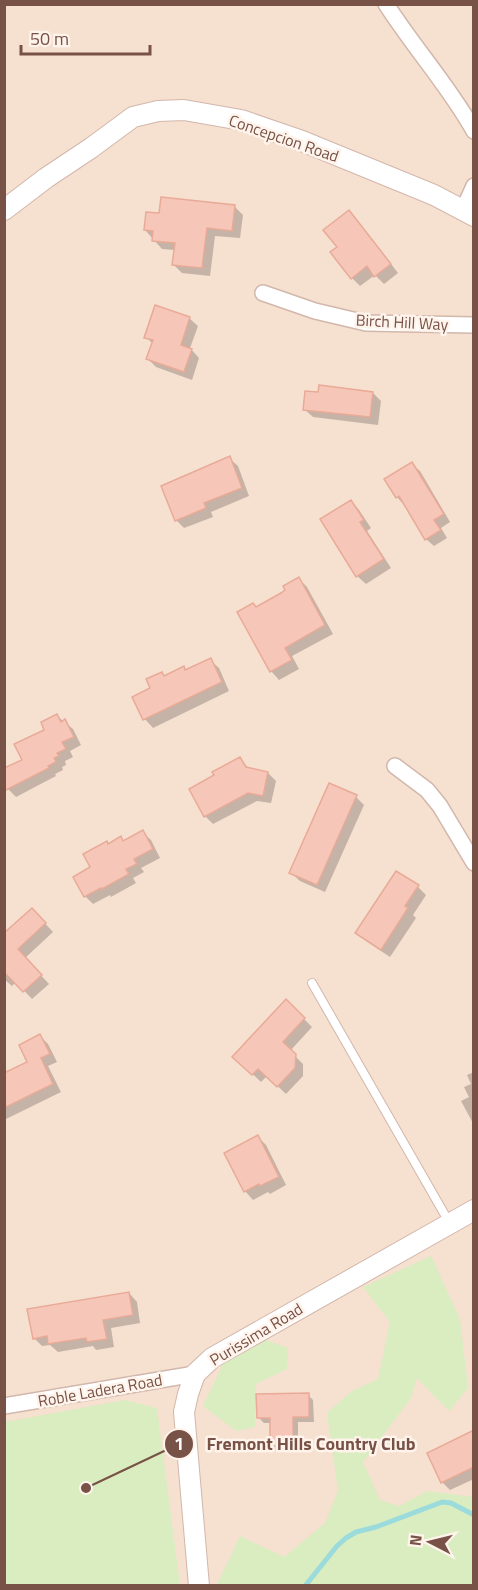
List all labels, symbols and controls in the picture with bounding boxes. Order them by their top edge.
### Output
scale bar [21,18,150,56]
text: 50 m [30,25,69,52]
street label: Concepcion Road [226,108,342,168]
street label: Birch Hill Way [355,308,449,336]
street label: Purissima Road [205,1297,307,1371]
street label: Roble Ladera Road [36,1367,164,1413]
callout: Fremont Hills Country Club [164,1426,427,1462]
text: 1 [174,1430,184,1457]
text: Fremont Hills Country Club [207,1430,416,1457]
north arrow [400,1512,460,1572]
text: N [403,1533,428,1547]

